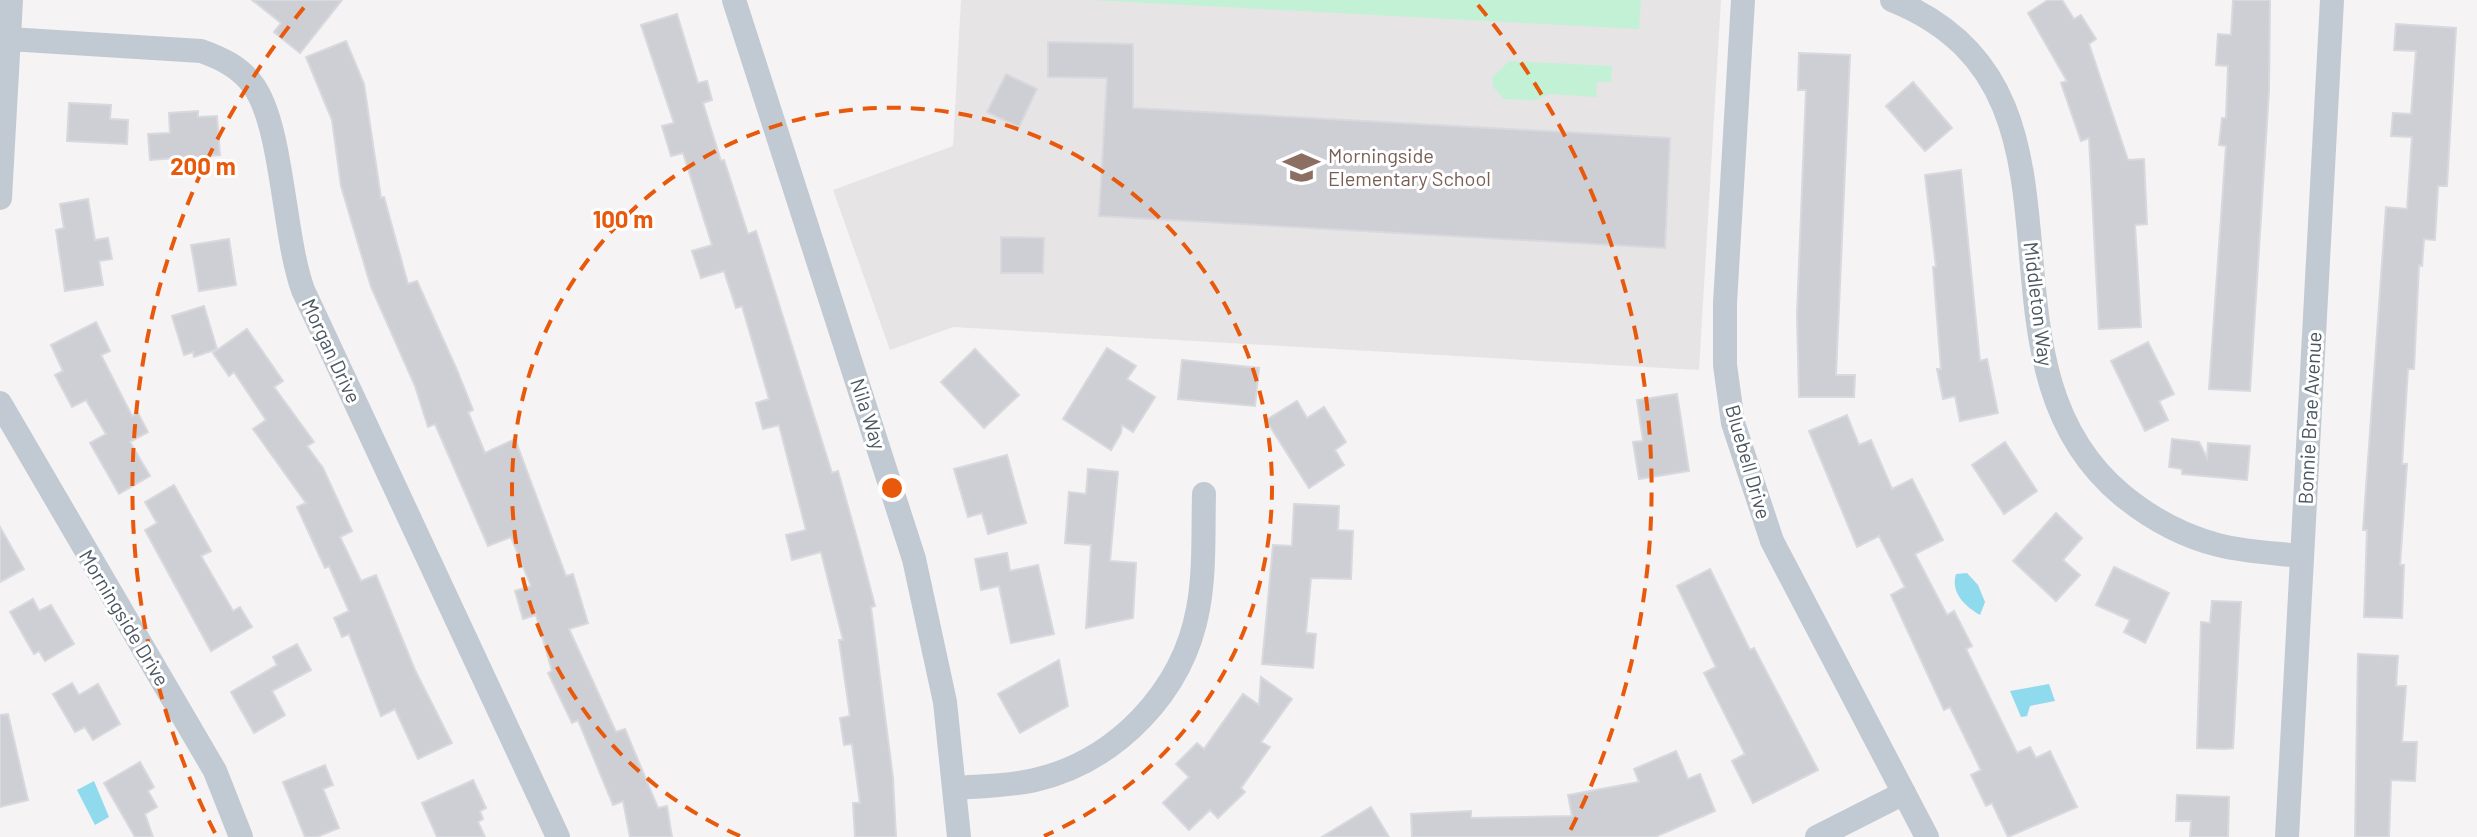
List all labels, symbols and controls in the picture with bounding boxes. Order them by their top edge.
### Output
place label: Morningside Elementary School [1328,143,1491,190]
school or university icon: Morningside Elementary School [1283,149,1321,187]
text: 200 m [170,151,236,180]
text: 100 m [593,204,653,233]
street label: Middleton Way [2019,240,2059,367]
street label: Morgan Drive [297,295,367,407]
street label: Bonnie Brae Avenue [2292,331,2326,505]
street label: Nila Way [846,375,892,452]
street label: Bluebell Drive [1721,402,1777,522]
centre of rings [878,474,906,502]
street label: Morningside Drive [75,545,175,690]

